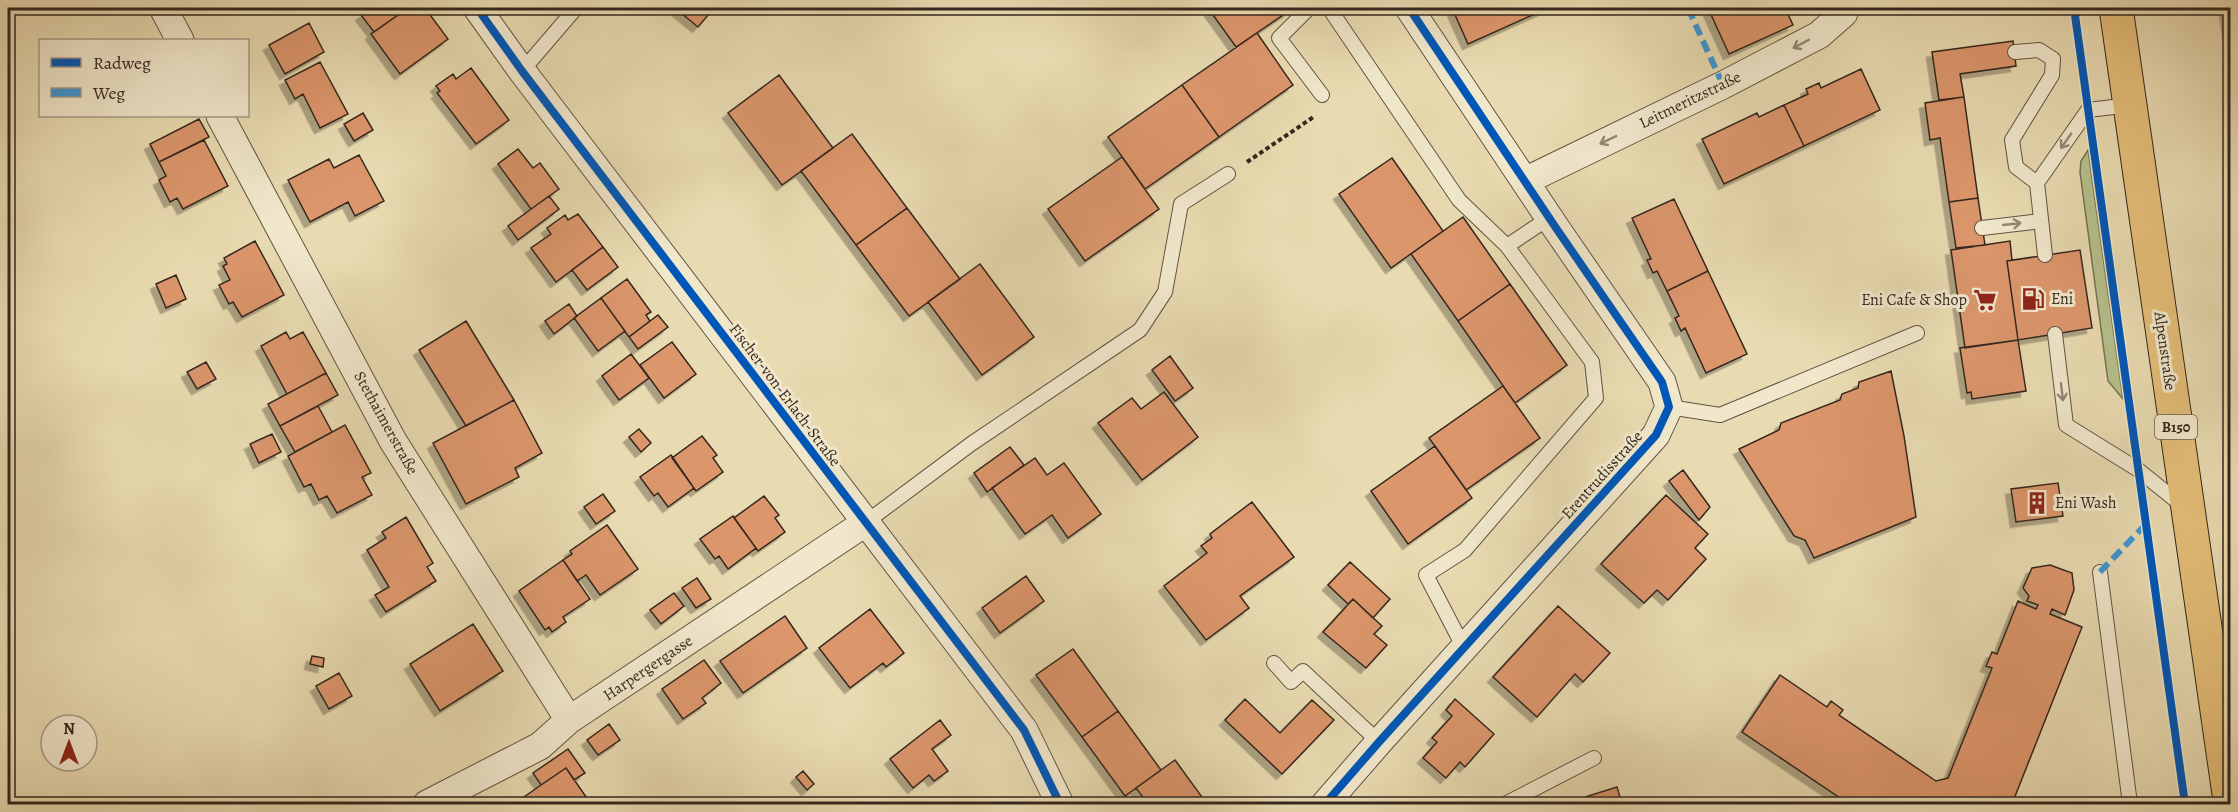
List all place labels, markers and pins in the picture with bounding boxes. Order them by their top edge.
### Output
fuel station icon: Eni [2020,286,2046,312]
supermarket icon: Eni Cafe & Shop [1972,287,1998,313]
place label: Eni [2051,288,2073,310]
place label: Eni Cafe & Shop [1861,289,1967,311]
building icon: Eni Wash [2024,490,2050,516]
place label: Eni Wash [2055,492,2117,514]

